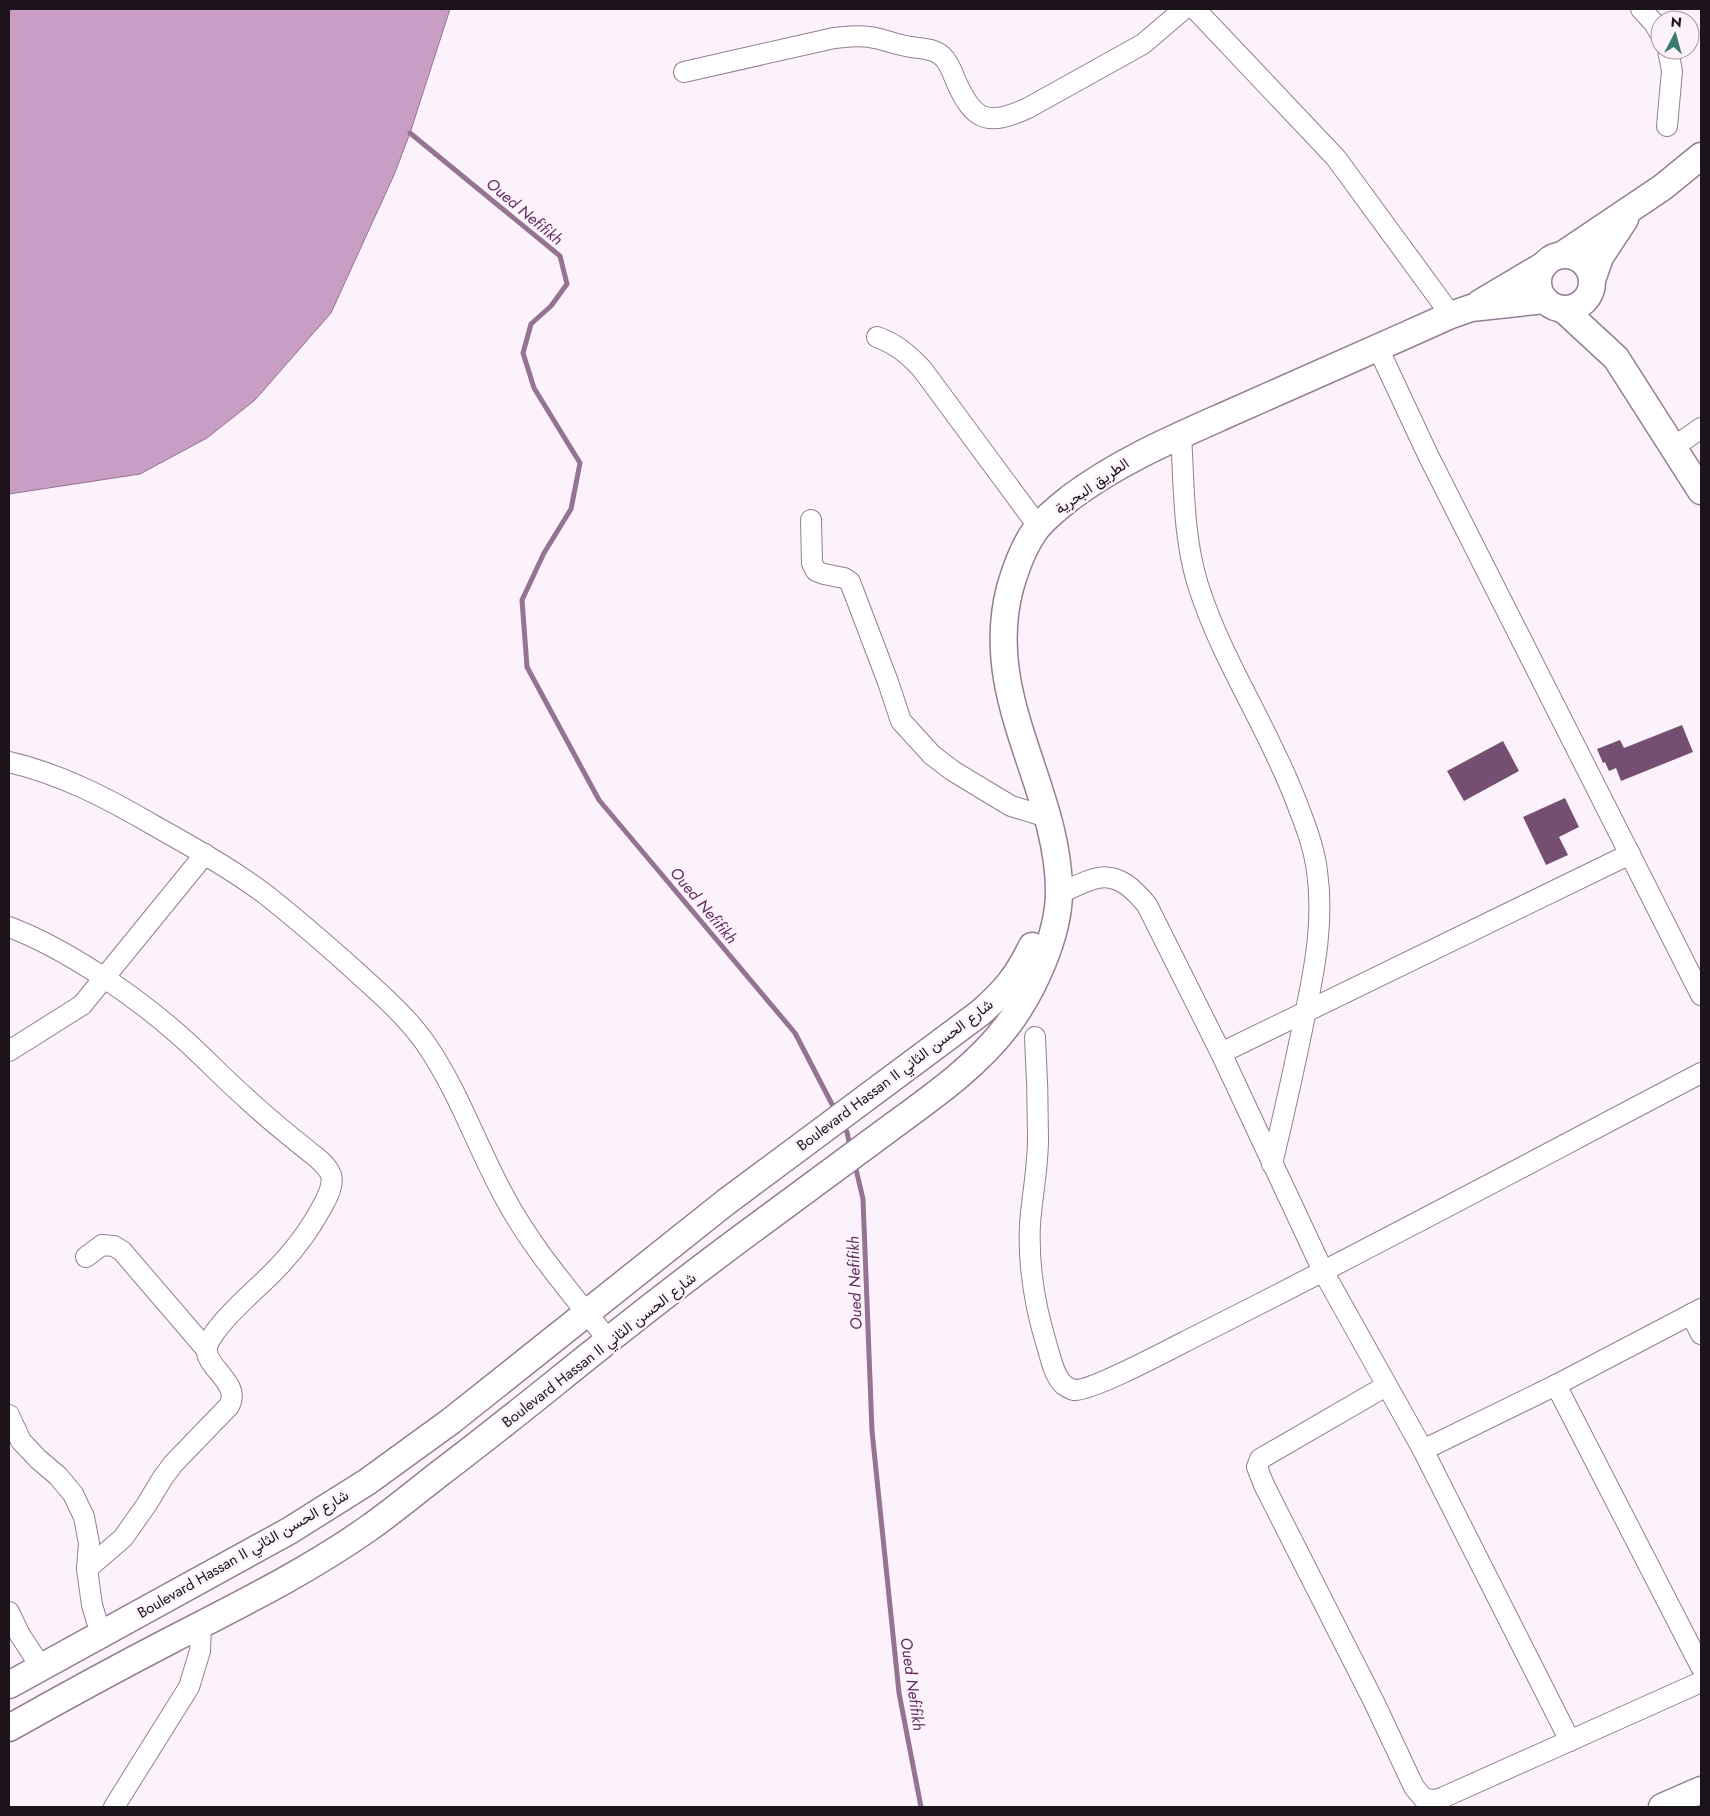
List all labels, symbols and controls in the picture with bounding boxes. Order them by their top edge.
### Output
north arrow [1650,10,1700,60]
text: N [1670,12,1683,33]
water label: Oued Nefifikh [481,172,568,250]
street label: الطريق البحرية [1050,452,1134,520]
water label: Oued Nefifikh [665,862,743,949]
street label: Boulevard Hassan II شارع الحسن الثاني [792,994,999,1158]
water label: Oued Nefifikh [841,1236,868,1330]
street label: Boulevard Hassan II شارع الحسن الثاني [497,1267,702,1434]
street label: Boulevard Hassan II شارع الحسن الثاني [133,1484,354,1626]
water label: Oued Nefifikh [895,1636,930,1732]

